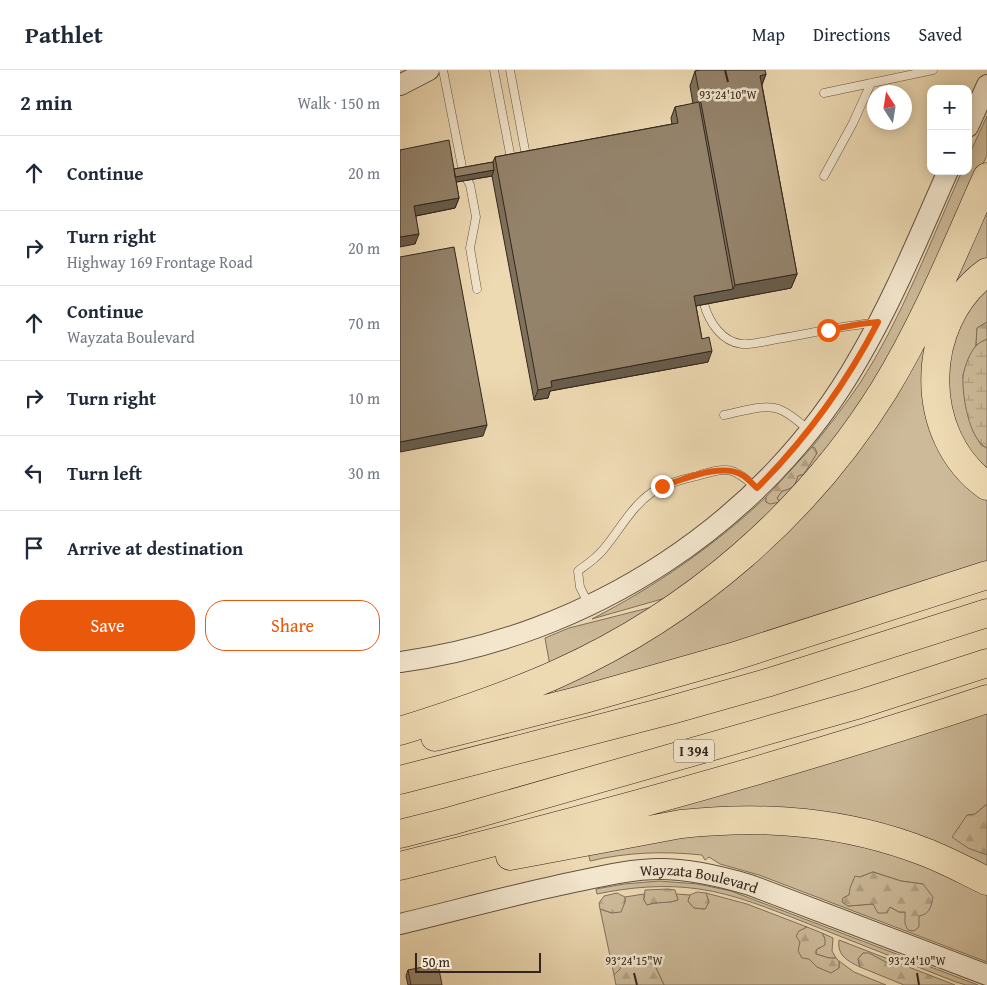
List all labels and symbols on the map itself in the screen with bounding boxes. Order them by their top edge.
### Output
north arrow [867,85,912,130]
text: 93°24'10"W [699,86,758,103]
route start [817,319,840,342]
route end [651,475,674,498]
road number: I 394 [674,739,714,762]
street label: Wayzata Boulevard [639,858,761,898]
scale bar [415,950,541,973]
text: 93°24'15"W [605,952,664,969]
text: 93°24'10"W [888,952,947,969]

